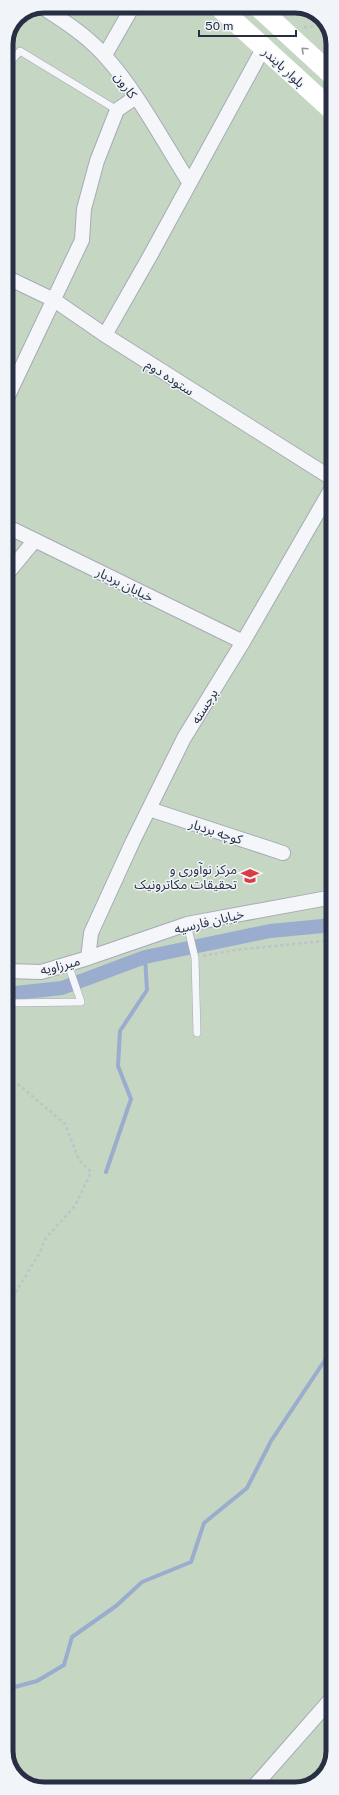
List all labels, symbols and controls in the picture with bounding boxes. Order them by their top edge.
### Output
scale bar [199,12,296,38]
text: 50 m [205,19,233,33]
street label: بلوار بایندر [259,44,308,91]
one-way arrow [301,47,309,54]
street label: کارون [110,69,140,102]
street label: ستوده دوم [142,356,197,400]
street label: خیابان بردبار [92,564,156,606]
street label: برجسته [188,686,221,726]
street label: کوچه بردبار [186,816,245,849]
place label: مرکز نوآوری و تحقیقات مکاترونیک [134,862,237,892]
school or university icon: مرکز نوآوری و تحقیقات مکاترونیک [240,866,260,886]
street label: خیابان فارسیه [173,906,246,938]
street label: میرزاویه [39,953,82,978]

